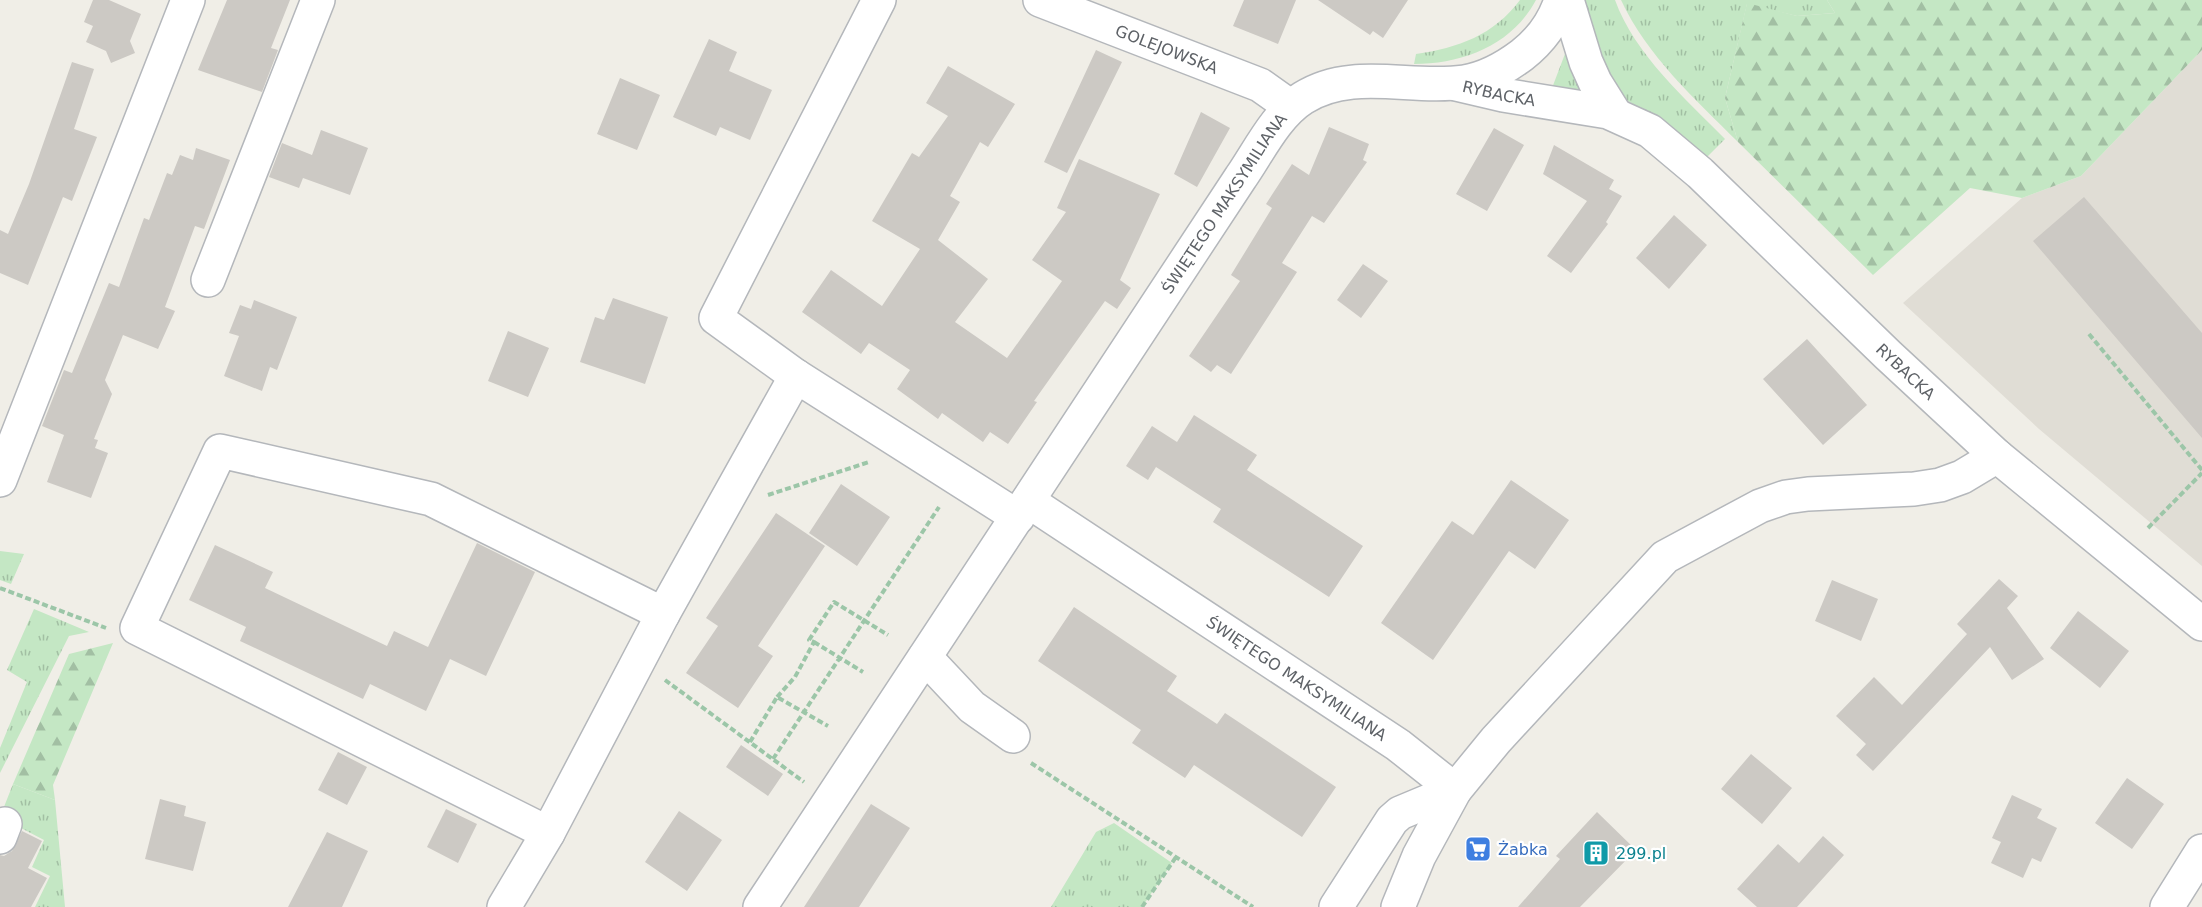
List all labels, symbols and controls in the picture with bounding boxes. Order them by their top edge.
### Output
street label: GOLEJOWSKA [1113,21,1221,77]
street label: RYBACKA [1461,76,1537,110]
street label: ŚWIĘTEGO MAKSYMILIANA [1158,109,1290,297]
street label: RYBACKA [1872,339,1939,404]
street label: ŚWIĘTEGO MAKSYMILIANA [1203,612,1391,745]
supermarket icon: Żabka [1463,834,1493,864]
building icon: 299.pl [1581,838,1611,868]
place label: Żabka [1498,840,1548,859]
place label: 299.pl [1616,844,1666,863]

